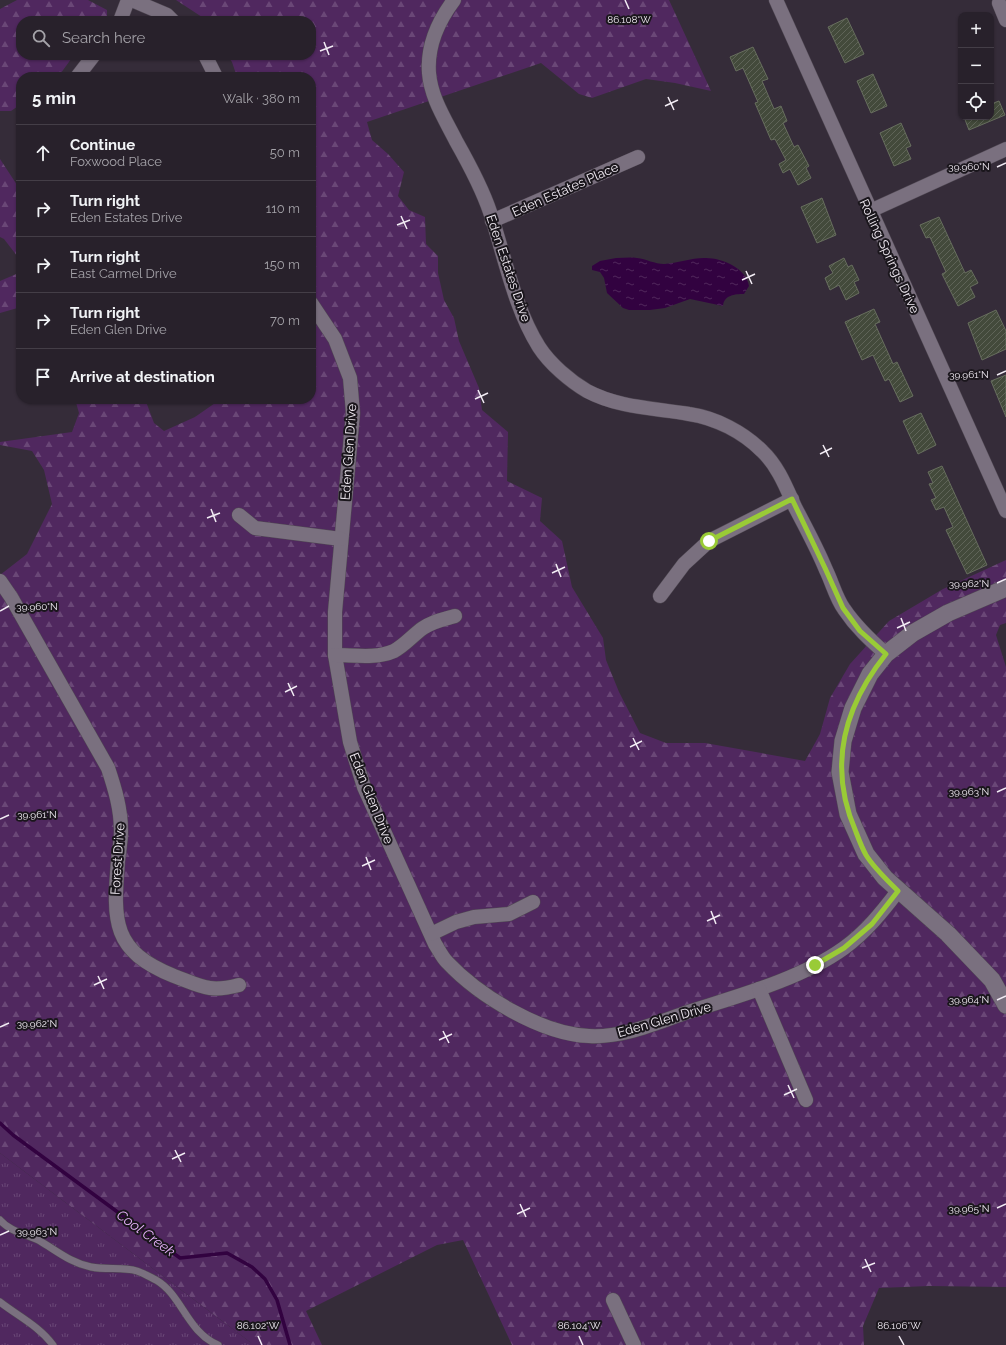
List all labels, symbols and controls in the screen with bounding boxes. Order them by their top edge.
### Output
map controls [958,12,994,120]
button: + [958,12,994,48]
text: 86.108°W [607,14,651,25]
search box [16,16,316,60]
icon: search [30,27,52,49]
text: Search here [62,29,145,47]
button: − [958,48,994,84]
button: locate [958,84,994,120]
text: 5 min [32,88,76,108]
text: Walk · 380 m [223,91,300,106]
text: Continue [70,136,135,154]
icon: ahead [32,142,54,164]
text: 50 m [270,145,300,160]
text: Foxwood Place [70,154,162,169]
street label: Eden Estates Place [510,159,621,220]
text: 39.960°N [948,161,990,172]
text: Turn right [70,192,140,210]
street label: Rolling Springs Drive [856,197,923,316]
icon: right [32,198,54,220]
text: 110 m [266,201,300,216]
text: Eden Estates Drive [70,210,182,225]
street label: Eden Estates Drive [483,213,534,324]
text: Turn right [70,248,140,266]
icon: right [32,254,54,276]
text: 150 m [264,257,300,272]
text: East Carmel Drive [70,266,177,281]
text: Turn right [70,304,140,322]
icon: right [32,310,54,332]
text: 70 m [270,313,300,328]
text: Eden Glen Drive [70,322,167,337]
icon: arrive [32,366,54,388]
text: Arrive at destination [70,368,215,386]
text: 39.961°N [949,369,989,380]
street label: Eden Glen Drive [338,403,359,501]
route start [700,532,718,550]
text: 39.962°N [949,578,989,589]
text: 39.960°N [16,601,58,612]
street label: Eden Glen Drive [346,751,397,846]
text: 39.963°N [949,786,989,797]
text: 39.961°N [17,809,57,820]
street label: Forest Drive [108,822,128,895]
route end [806,956,824,974]
text: 39.964°N [949,994,989,1005]
street label: Eden Glen Drive [616,999,713,1040]
text: 39.962°N [17,1018,57,1029]
text: 39.965°N [949,1203,989,1214]
water label: Cool Creek [114,1206,179,1260]
text: 39.963°N [17,1226,57,1237]
text: 86.102°W [237,1320,280,1331]
text: 86.104°W [558,1320,601,1331]
text: 86.106°W [877,1320,921,1331]

